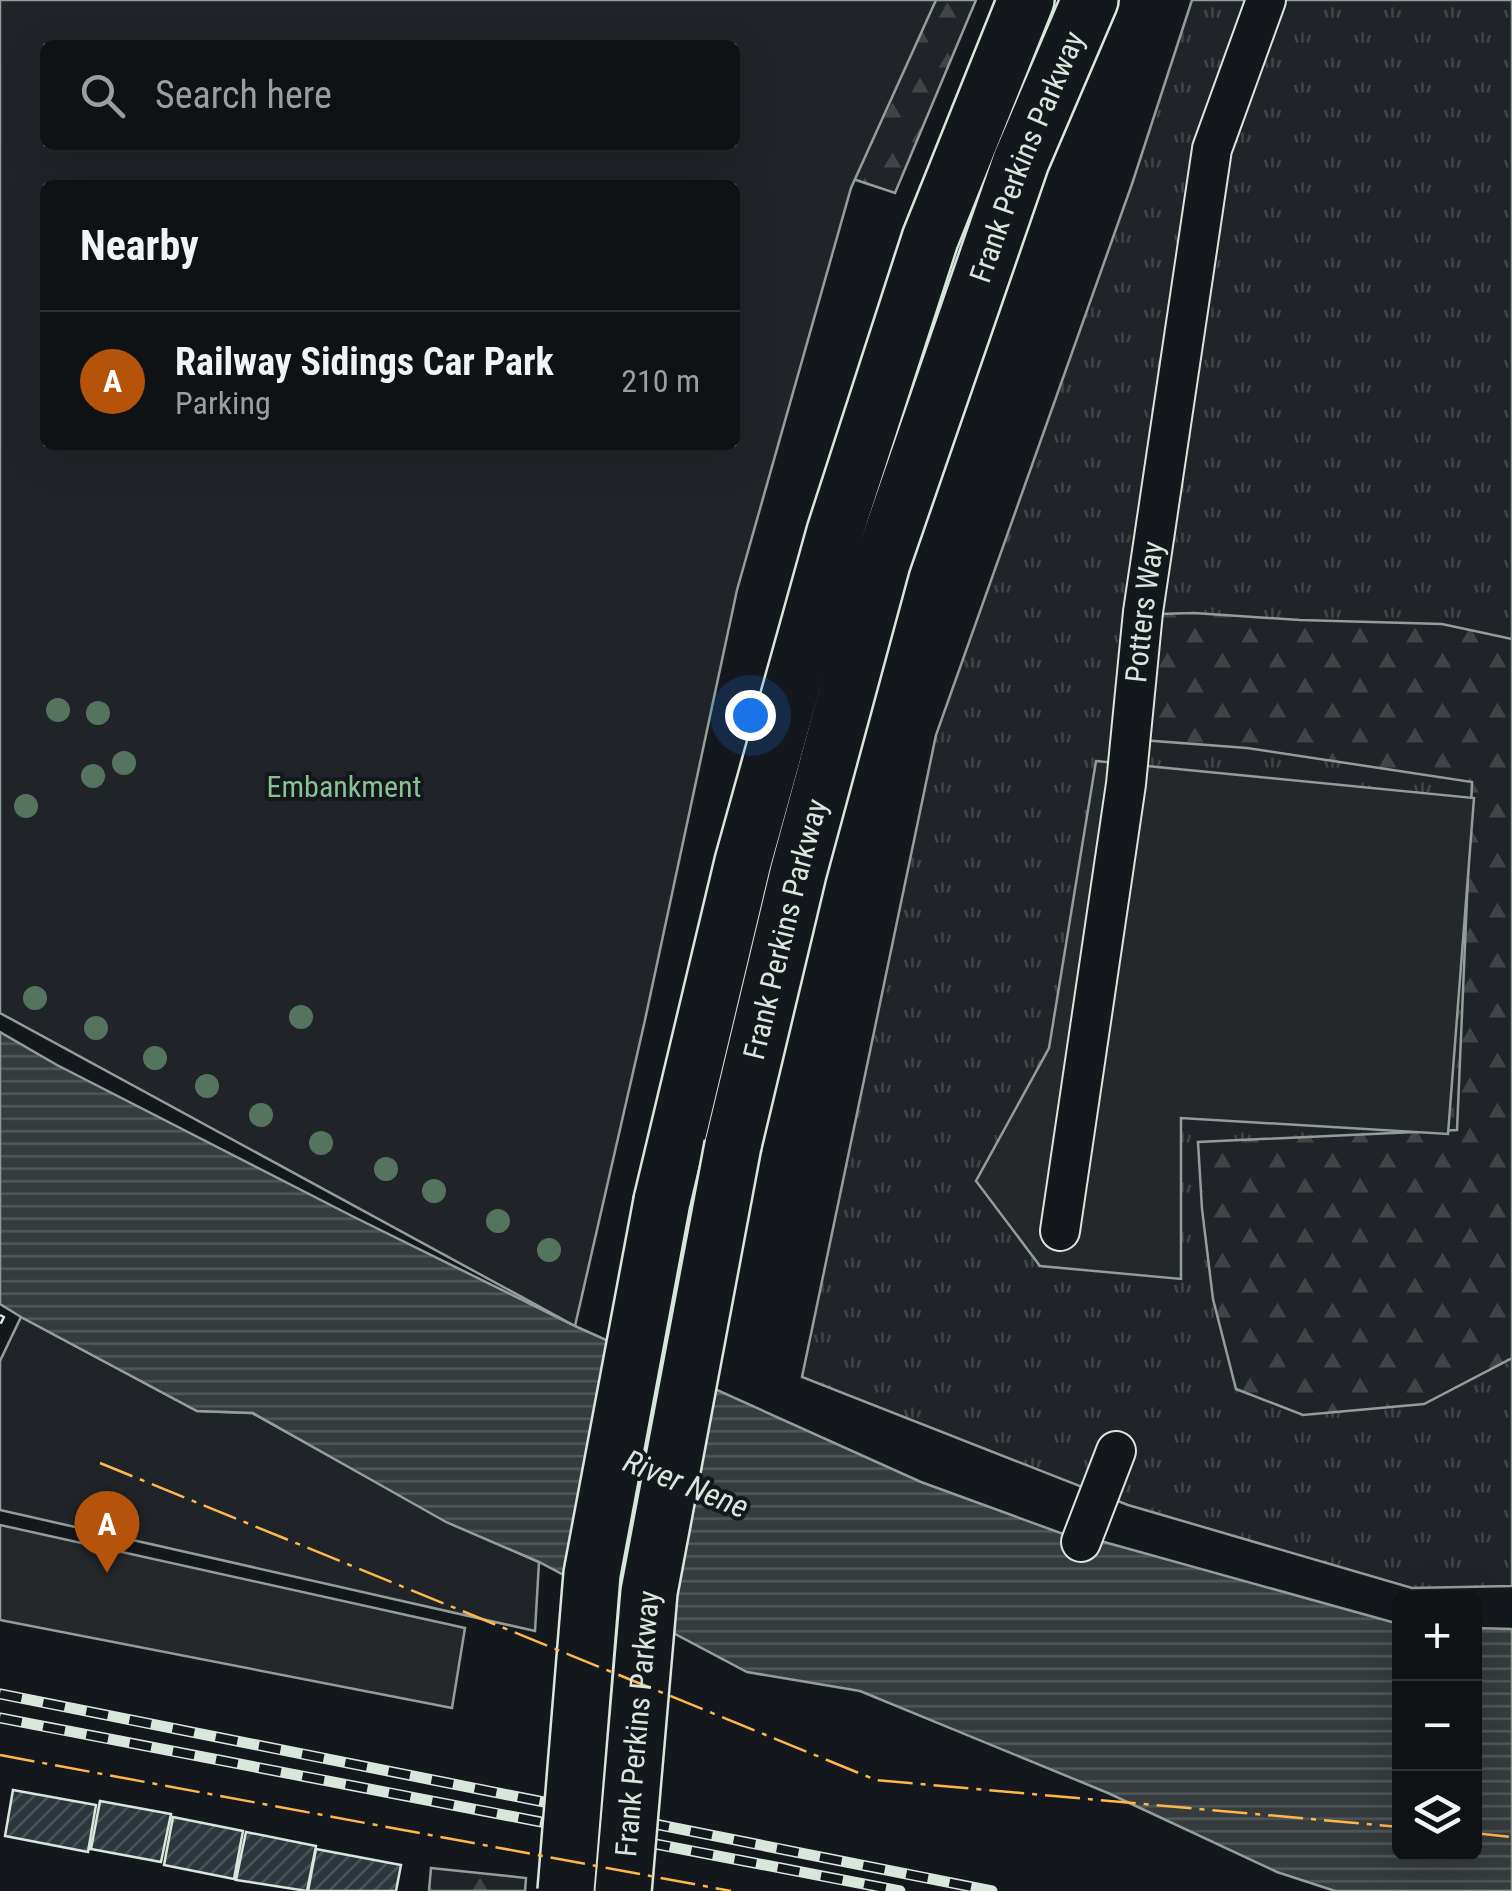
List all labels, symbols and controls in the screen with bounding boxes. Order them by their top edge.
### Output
street label: Frank Perkins Parkway [962,26,1091,287]
search box [40,40,740,150]
icon: search [75,68,130,123]
text: Search here [155,73,332,117]
text: Nearby [80,221,199,270]
text: Railway Sidings Car Park [175,340,554,384]
text: A [103,362,122,400]
text: 210 m [621,362,700,400]
text: Parking [175,384,271,422]
street label: Potters Way [1118,539,1170,684]
your location [725,690,776,741]
park label: Embankment [267,769,421,804]
street label: Frank Perkins Parkway [736,795,834,1063]
water label: River Nene [618,1442,754,1526]
pin: A [74,1490,140,1573]
street label: Frank Perkins Parkway [608,1589,666,1858]
map controls [1392,1591,1482,1861]
button: + [1392,1591,1482,1681]
button: − [1392,1681,1482,1771]
button: layers [1392,1771,1482,1861]

